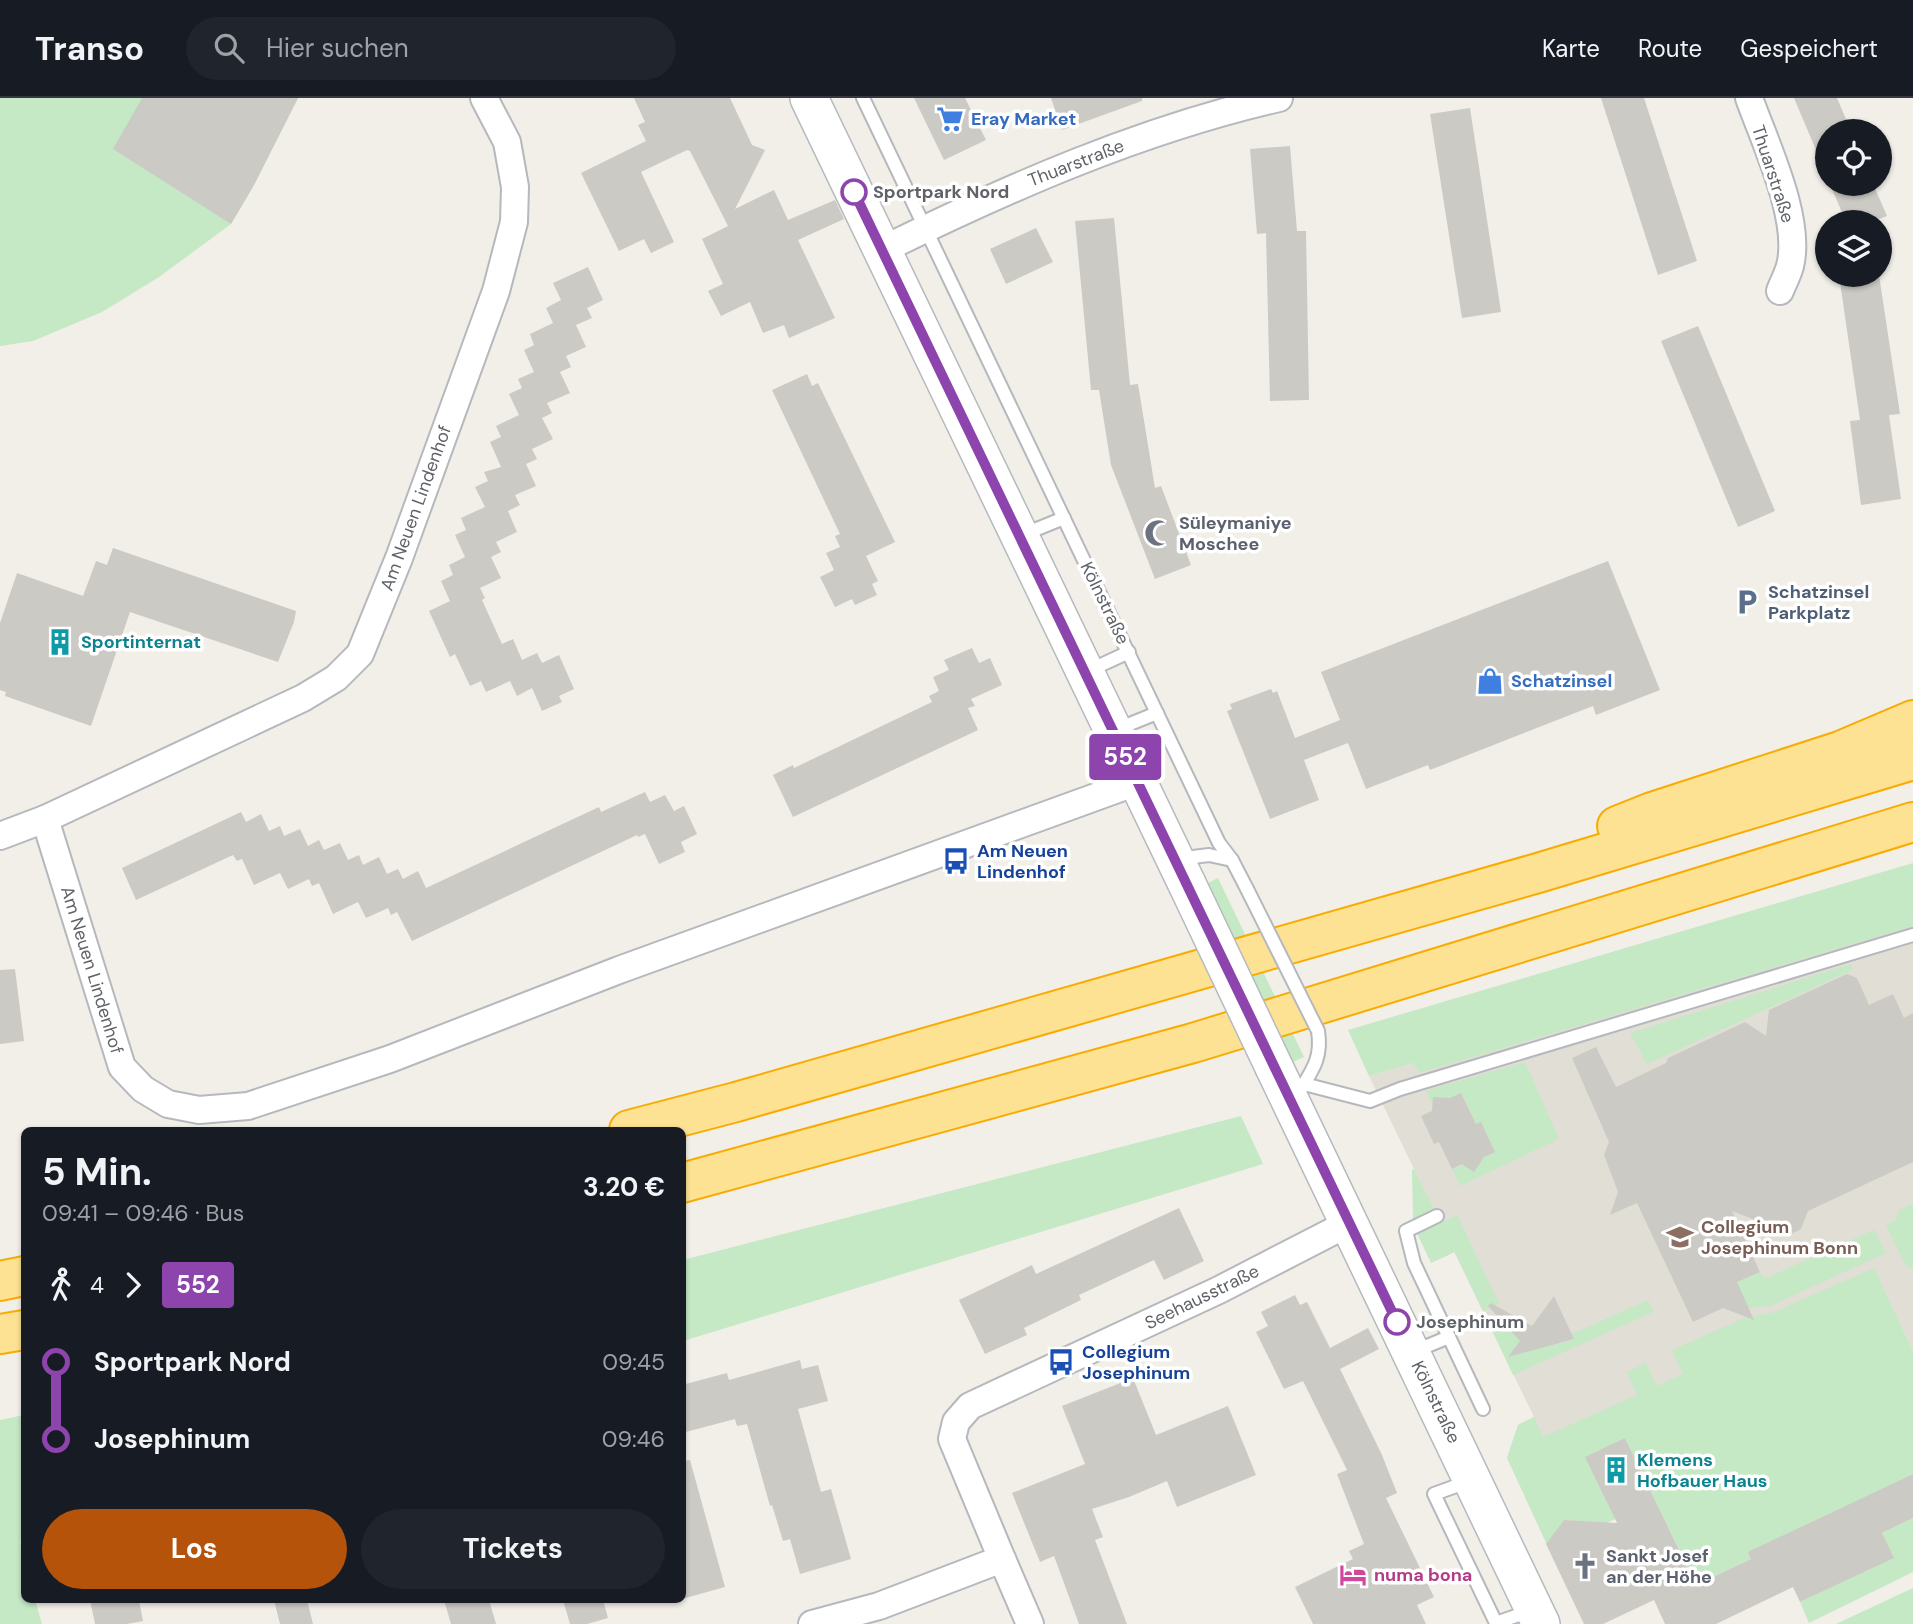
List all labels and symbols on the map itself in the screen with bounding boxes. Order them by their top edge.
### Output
supermarket icon: Eray Market [935,104,965,134]
place label: Eray Market [971,107,1076,131]
street label: Thuarstraße [1746,122,1800,226]
street label: Thuarstraße [1024,134,1128,192]
marker: Sportpark Nord [841,179,867,205]
place label: Sportpark Nord [873,180,1009,204]
street label: Am Neuen Lindenhof [375,422,457,594]
place label: Süleymaniye Moschee [1179,511,1292,556]
mosque icon: Süleymaniye Moschee [1143,518,1173,548]
street label: Kölnstraße [1075,558,1135,648]
place label: Schatzinsel Parkplatz [1768,580,1869,625]
parking icon: Schatzinsel Parkplatz [1732,587,1762,617]
building icon: Sportinternat [45,627,75,657]
place label: Sportinternat [81,630,201,654]
shop icon: Schatzinsel [1475,666,1505,696]
place label: Schatzinsel [1511,669,1612,693]
line badge: 552 [1085,734,1165,780]
place label: Am Neuen Lindenhof [977,839,1068,884]
bus stop icon: Am Neuen Lindenhof [941,846,971,876]
street label: Am Neuen Lindenhof [55,883,129,1057]
place label: Collegium Josephinum Bonn [1701,1215,1858,1260]
school or university icon: Collegium Josephinum Bonn [1665,1222,1695,1252]
street label: Seehausstraße [1141,1259,1263,1335]
marker: Josephinum [1384,1309,1410,1335]
place label: Josephinum [1416,1310,1524,1334]
place label: Collegium Josephinum [1082,1340,1190,1385]
bus stop icon: Collegium Josephinum [1046,1347,1076,1377]
street label: Kölnstraße [1406,1357,1466,1447]
place label: Klemens Hofbauer Haus [1637,1448,1767,1493]
building icon: Klemens Hofbauer Haus [1601,1455,1631,1485]
place label: Sankt Josef an der Höhe [1606,1544,1712,1589]
church icon: Sankt Josef an der Höhe [1570,1551,1600,1581]
hotel icon: numa bona [1338,1560,1368,1590]
place label: numa bona [1374,1563,1472,1587]

